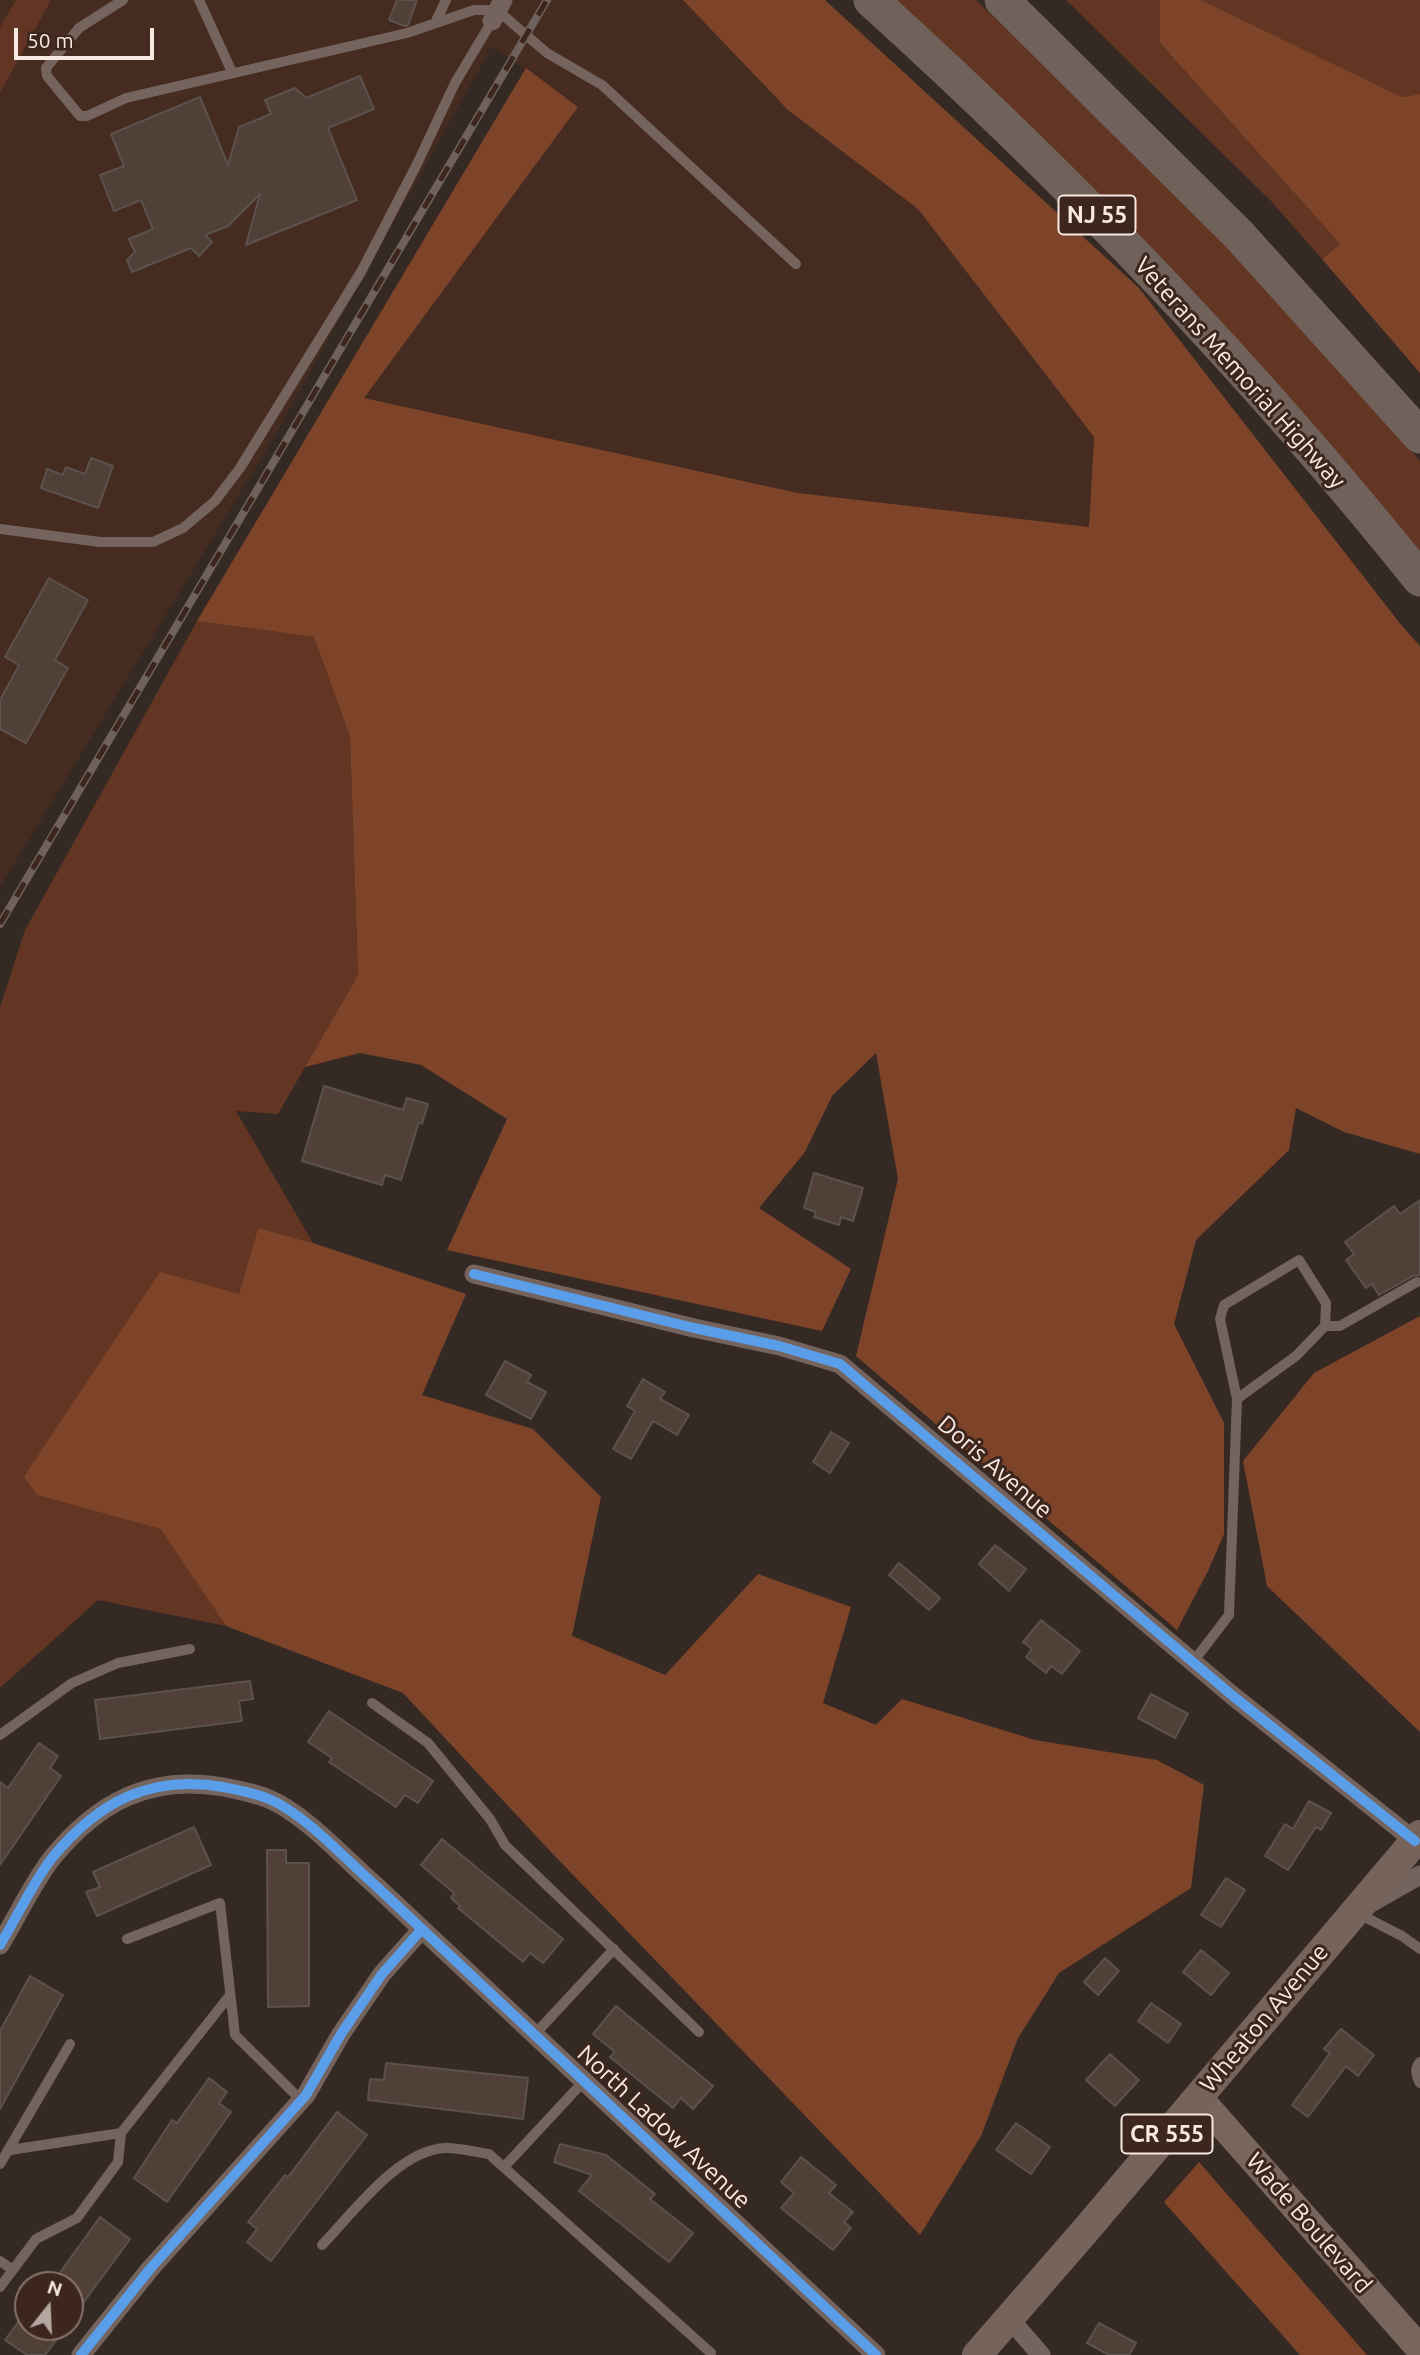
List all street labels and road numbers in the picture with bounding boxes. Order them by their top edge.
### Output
road number: NJ 55 [1058,196,1136,234]
street label: Veterans Memorial Highway [1128,251,1352,495]
street label: Doris Avenue [932,1409,1058,1525]
street label: Wheaton Avenue [1194,1938,1334,2098]
street label: North Ladow Avenue [571,2039,757,2215]
road number: CR 555 [1122,2114,1212,2154]
street label: Wade Boulevard [1240,2147,1378,2299]

